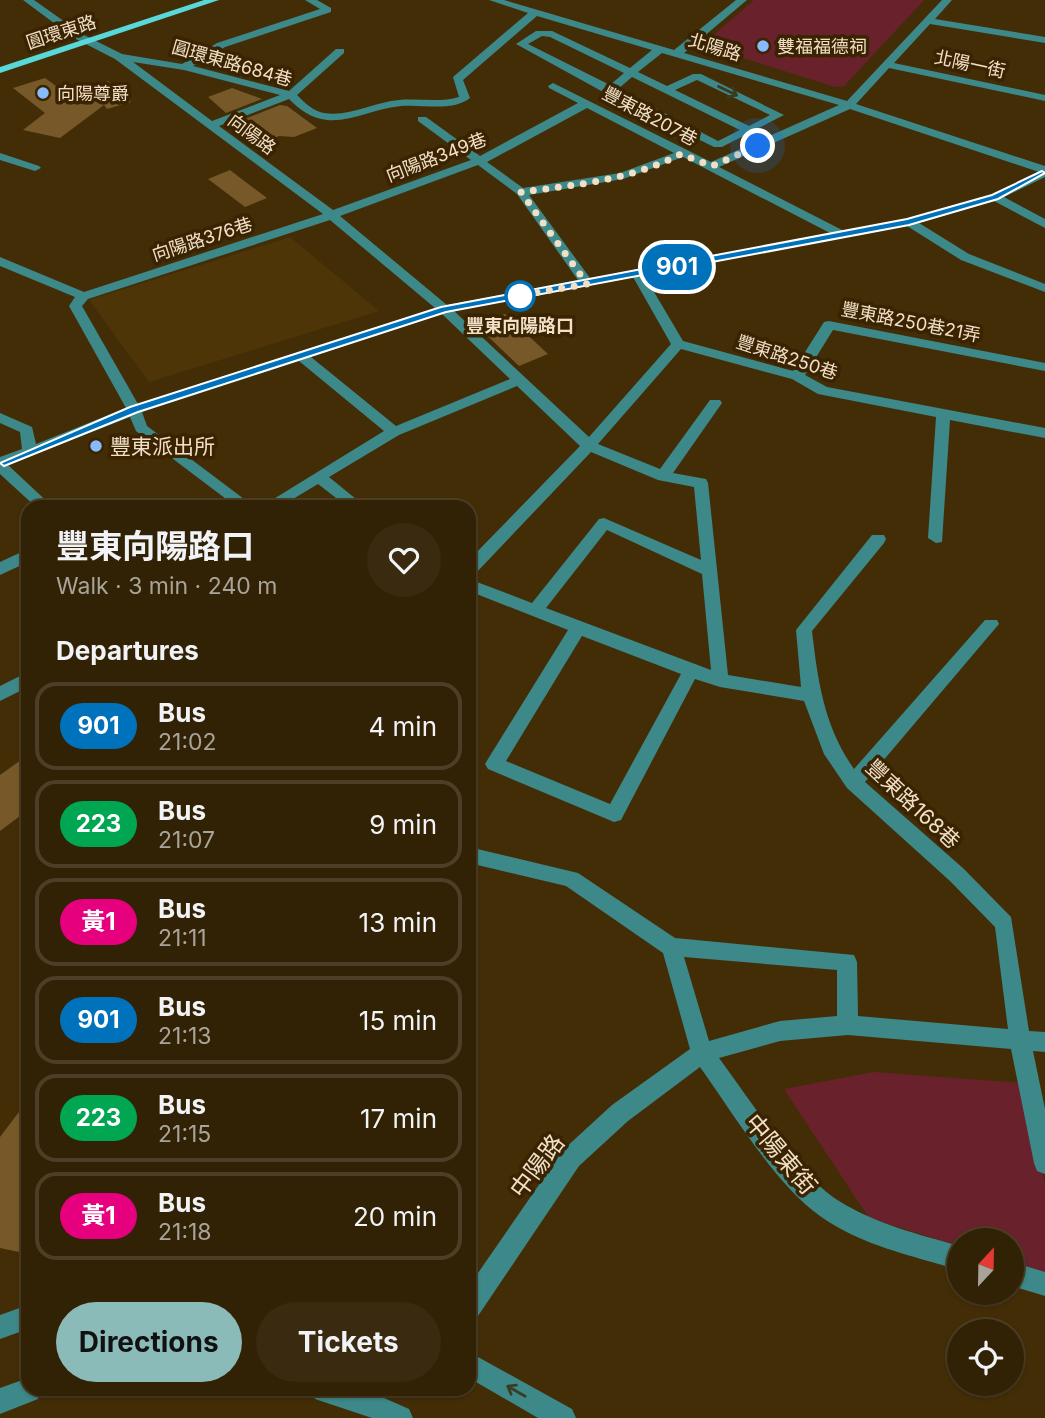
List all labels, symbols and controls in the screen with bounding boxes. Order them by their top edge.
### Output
street label: 圓環東路 [24,11,98,53]
street label: 北陽路 [686,29,744,65]
street label: 圓環東路684巷 [170,36,294,90]
place label: 雙福福德祠 [777,36,867,57]
marker: 雙福福德祠 [755,38,771,54]
street label: 北陽一街 [933,46,1007,82]
street label: 豐東路207巷 [599,82,701,150]
place label: 向陽尊爵 [57,83,129,104]
one-way arrow [717,84,738,98]
marker: 向陽尊爵 [35,85,51,101]
street label: 向陽路 [224,109,280,159]
street label: 向陽路349巷 [383,128,489,186]
your location [740,128,775,163]
street label: 向陽路376巷 [149,213,255,265]
line badge: 901 [637,244,717,290]
text: 901 [656,252,698,281]
marker: 豐東向陽路口 [505,281,535,311]
street label: 豐東路250巷21弄 [840,298,982,346]
place label: 豐東向陽路口 [466,315,574,336]
street label: 豐東路250巷 [734,331,840,383]
place label: 豐東派出所 [110,434,215,459]
marker: 豐東派出所 [88,438,104,454]
button: heart [367,523,441,597]
text: 豐東向陽路口 [56,526,254,566]
text: Walk · 3 min · 240 m [56,572,277,600]
text: Departures [56,635,199,666]
text: Bus [158,697,206,728]
text: 901 [77,711,120,740]
text: 4 min [368,711,437,742]
text: 21:02 [158,728,217,756]
street label: 豐東路168巷 [861,754,965,854]
text: Bus [158,795,206,826]
text: 223 [76,809,121,838]
text: 9 min [369,809,437,840]
text: 21:07 [158,826,215,854]
text: Bus [158,893,206,924]
text: 黃1 [81,907,116,936]
text: 13 min [359,907,437,938]
text: 21:11 [158,924,207,952]
text: Bus [158,991,206,1022]
text: 901 [77,1005,120,1034]
text: 15 min [359,1005,437,1036]
text: 21:13 [158,1022,212,1050]
text: Bus [158,1089,206,1120]
text: 223 [76,1103,121,1132]
text: 17 min [360,1103,437,1134]
street label: 中陽東街 [739,1108,823,1200]
text: 21:15 [158,1120,211,1148]
street label: 中陽路 [504,1129,570,1203]
text: Bus [158,1187,206,1218]
text: 黃1 [81,1201,116,1230]
text: 20 min [353,1201,437,1232]
text: 21:18 [158,1218,212,1246]
north arrow [947,1228,1024,1306]
map controls [947,1228,1024,1396]
button: Directions [56,1302,242,1382]
button: Tickets [256,1302,441,1382]
button: locate [947,1319,1024,1396]
one-way arrow [507,1384,527,1398]

